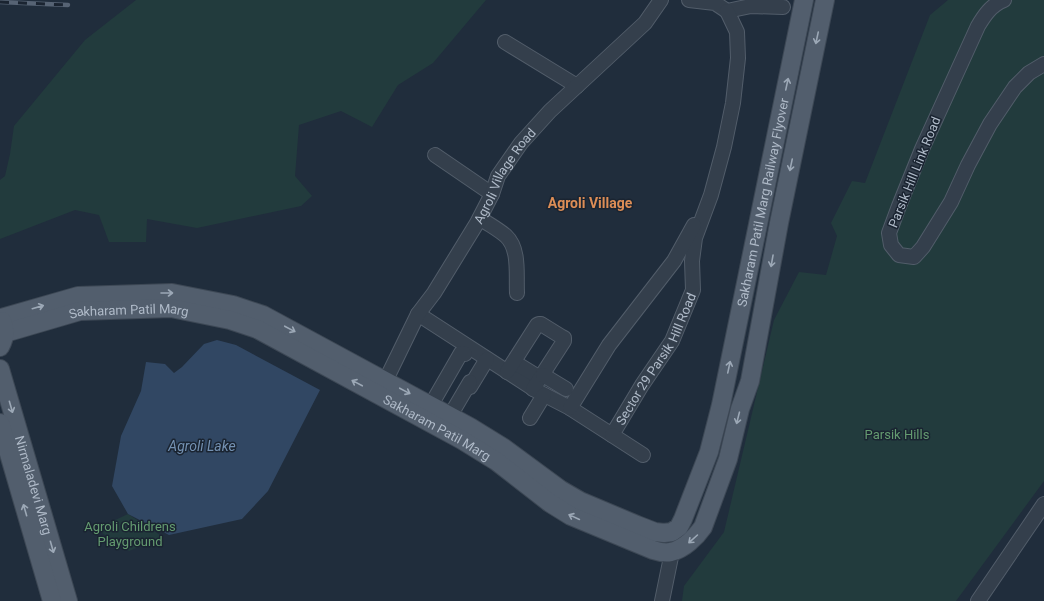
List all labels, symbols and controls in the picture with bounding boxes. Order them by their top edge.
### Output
one-way arrow [813,31,821,44]
one-way arrow [783,78,791,91]
street label: Sakharam Patil Marg Railway Flyover [734,96,792,308]
street label: Parsik Hill Link Road [885,115,944,230]
street label: Agroli Village Road [471,125,539,226]
one-way arrow [786,159,794,172]
district label: Agroli Village [548,195,633,211]
one-way arrow [767,255,775,268]
one-way arrow [160,289,173,297]
street label: Sector 29 Parsik Hill Road [613,291,699,428]
street label: Sakharam Patil Marg [67,301,190,322]
one-way arrow [32,303,45,310]
one-way arrow [284,326,296,334]
one-way arrow [725,361,733,374]
one-way arrow [351,379,363,386]
one-way arrow [399,388,411,395]
street label: Sakharam Patil Marg [381,392,493,464]
one-way arrow [8,400,15,413]
one-way arrow [734,411,742,424]
park label: Parsik Hills [865,427,930,442]
street label: Nirmaladevi Marg [12,434,55,537]
water label: Agroli Lake [167,438,236,454]
one-way arrow [21,504,28,517]
one-way arrow [568,513,580,520]
park label: Agroli Childrens Playground [84,519,176,549]
one-way arrow [688,534,698,543]
one-way arrow [49,541,56,554]

